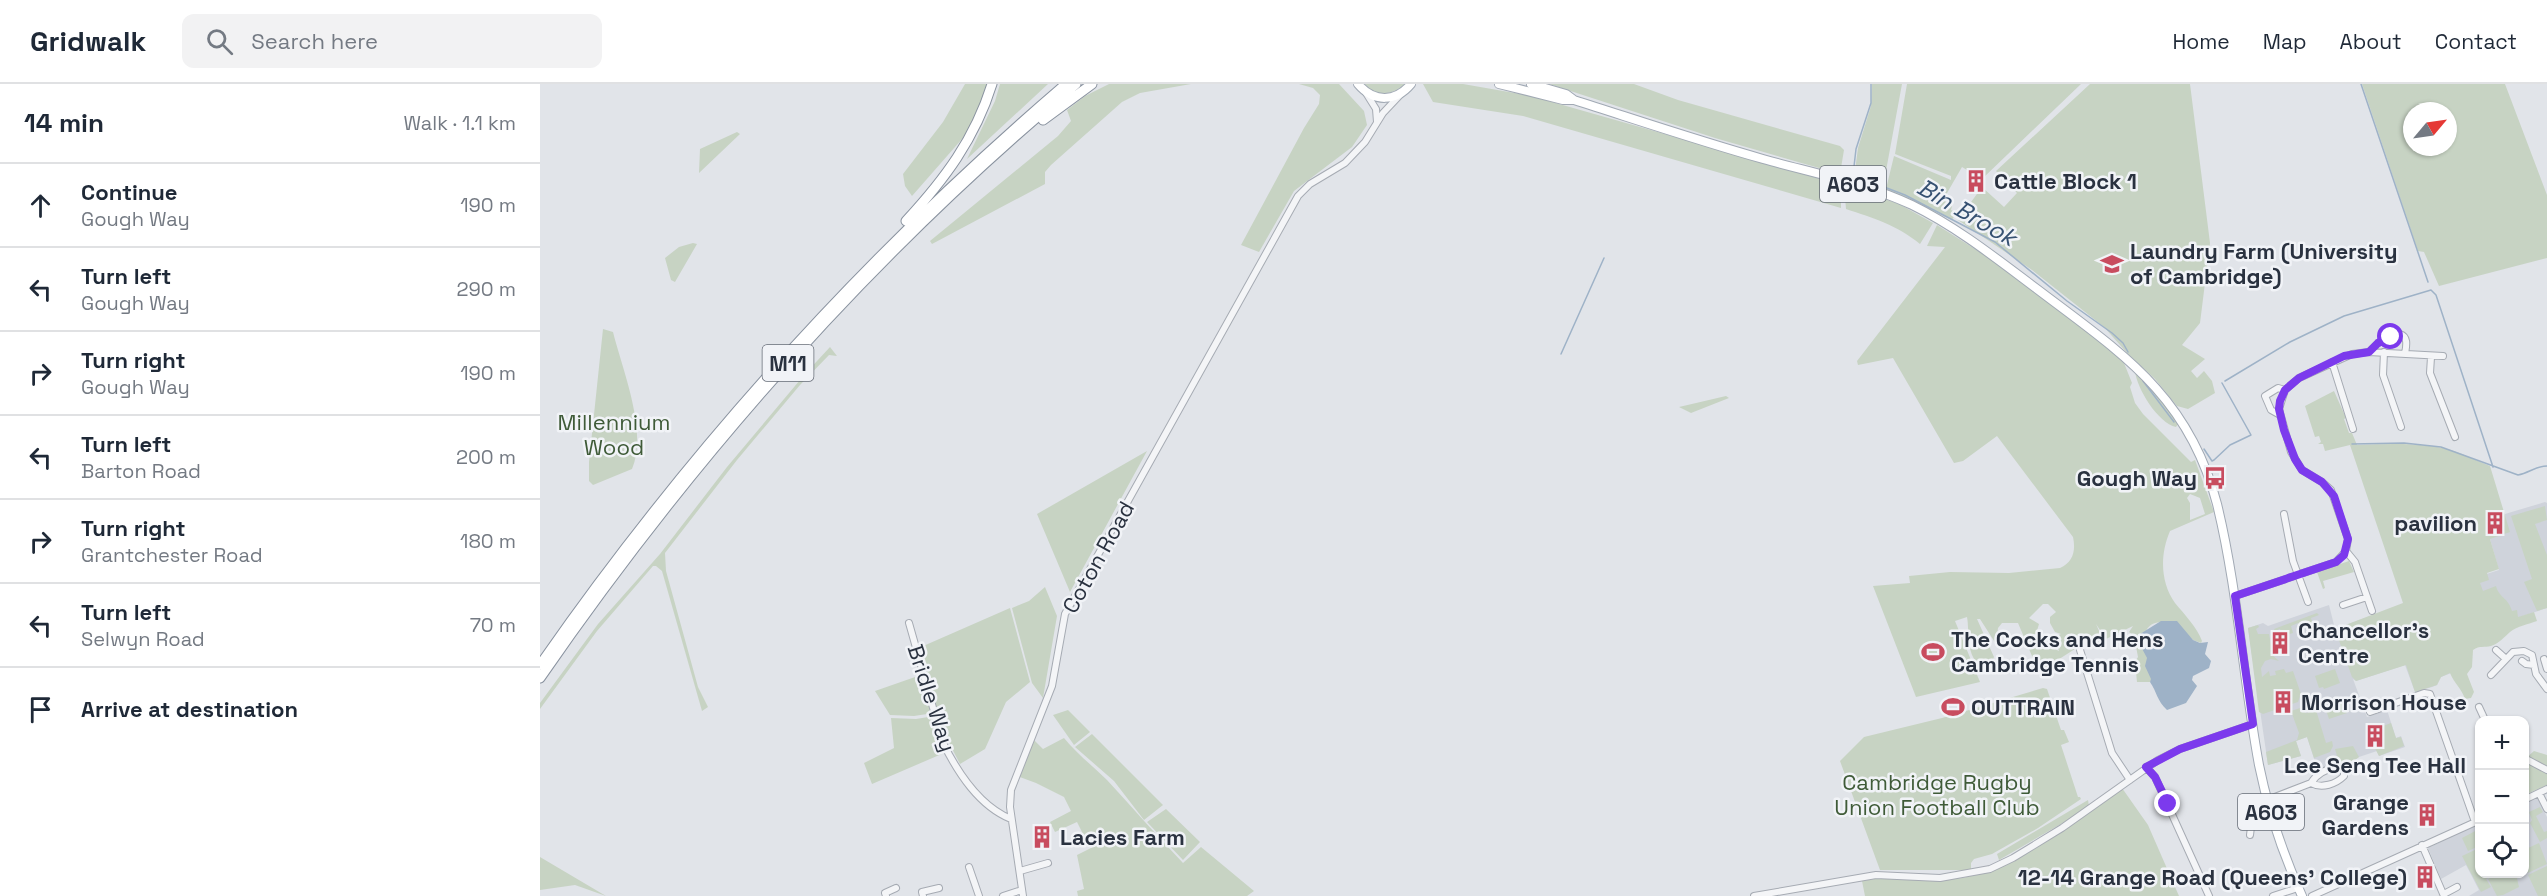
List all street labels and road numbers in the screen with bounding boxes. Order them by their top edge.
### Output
road number: A603 [1820,166,1886,202]
road number: M11 [762,345,814,381]
street label: Coton Road [1056,496,1140,618]
street label: Bridle Way [902,641,962,755]
road number: A603 [2238,794,2304,830]

